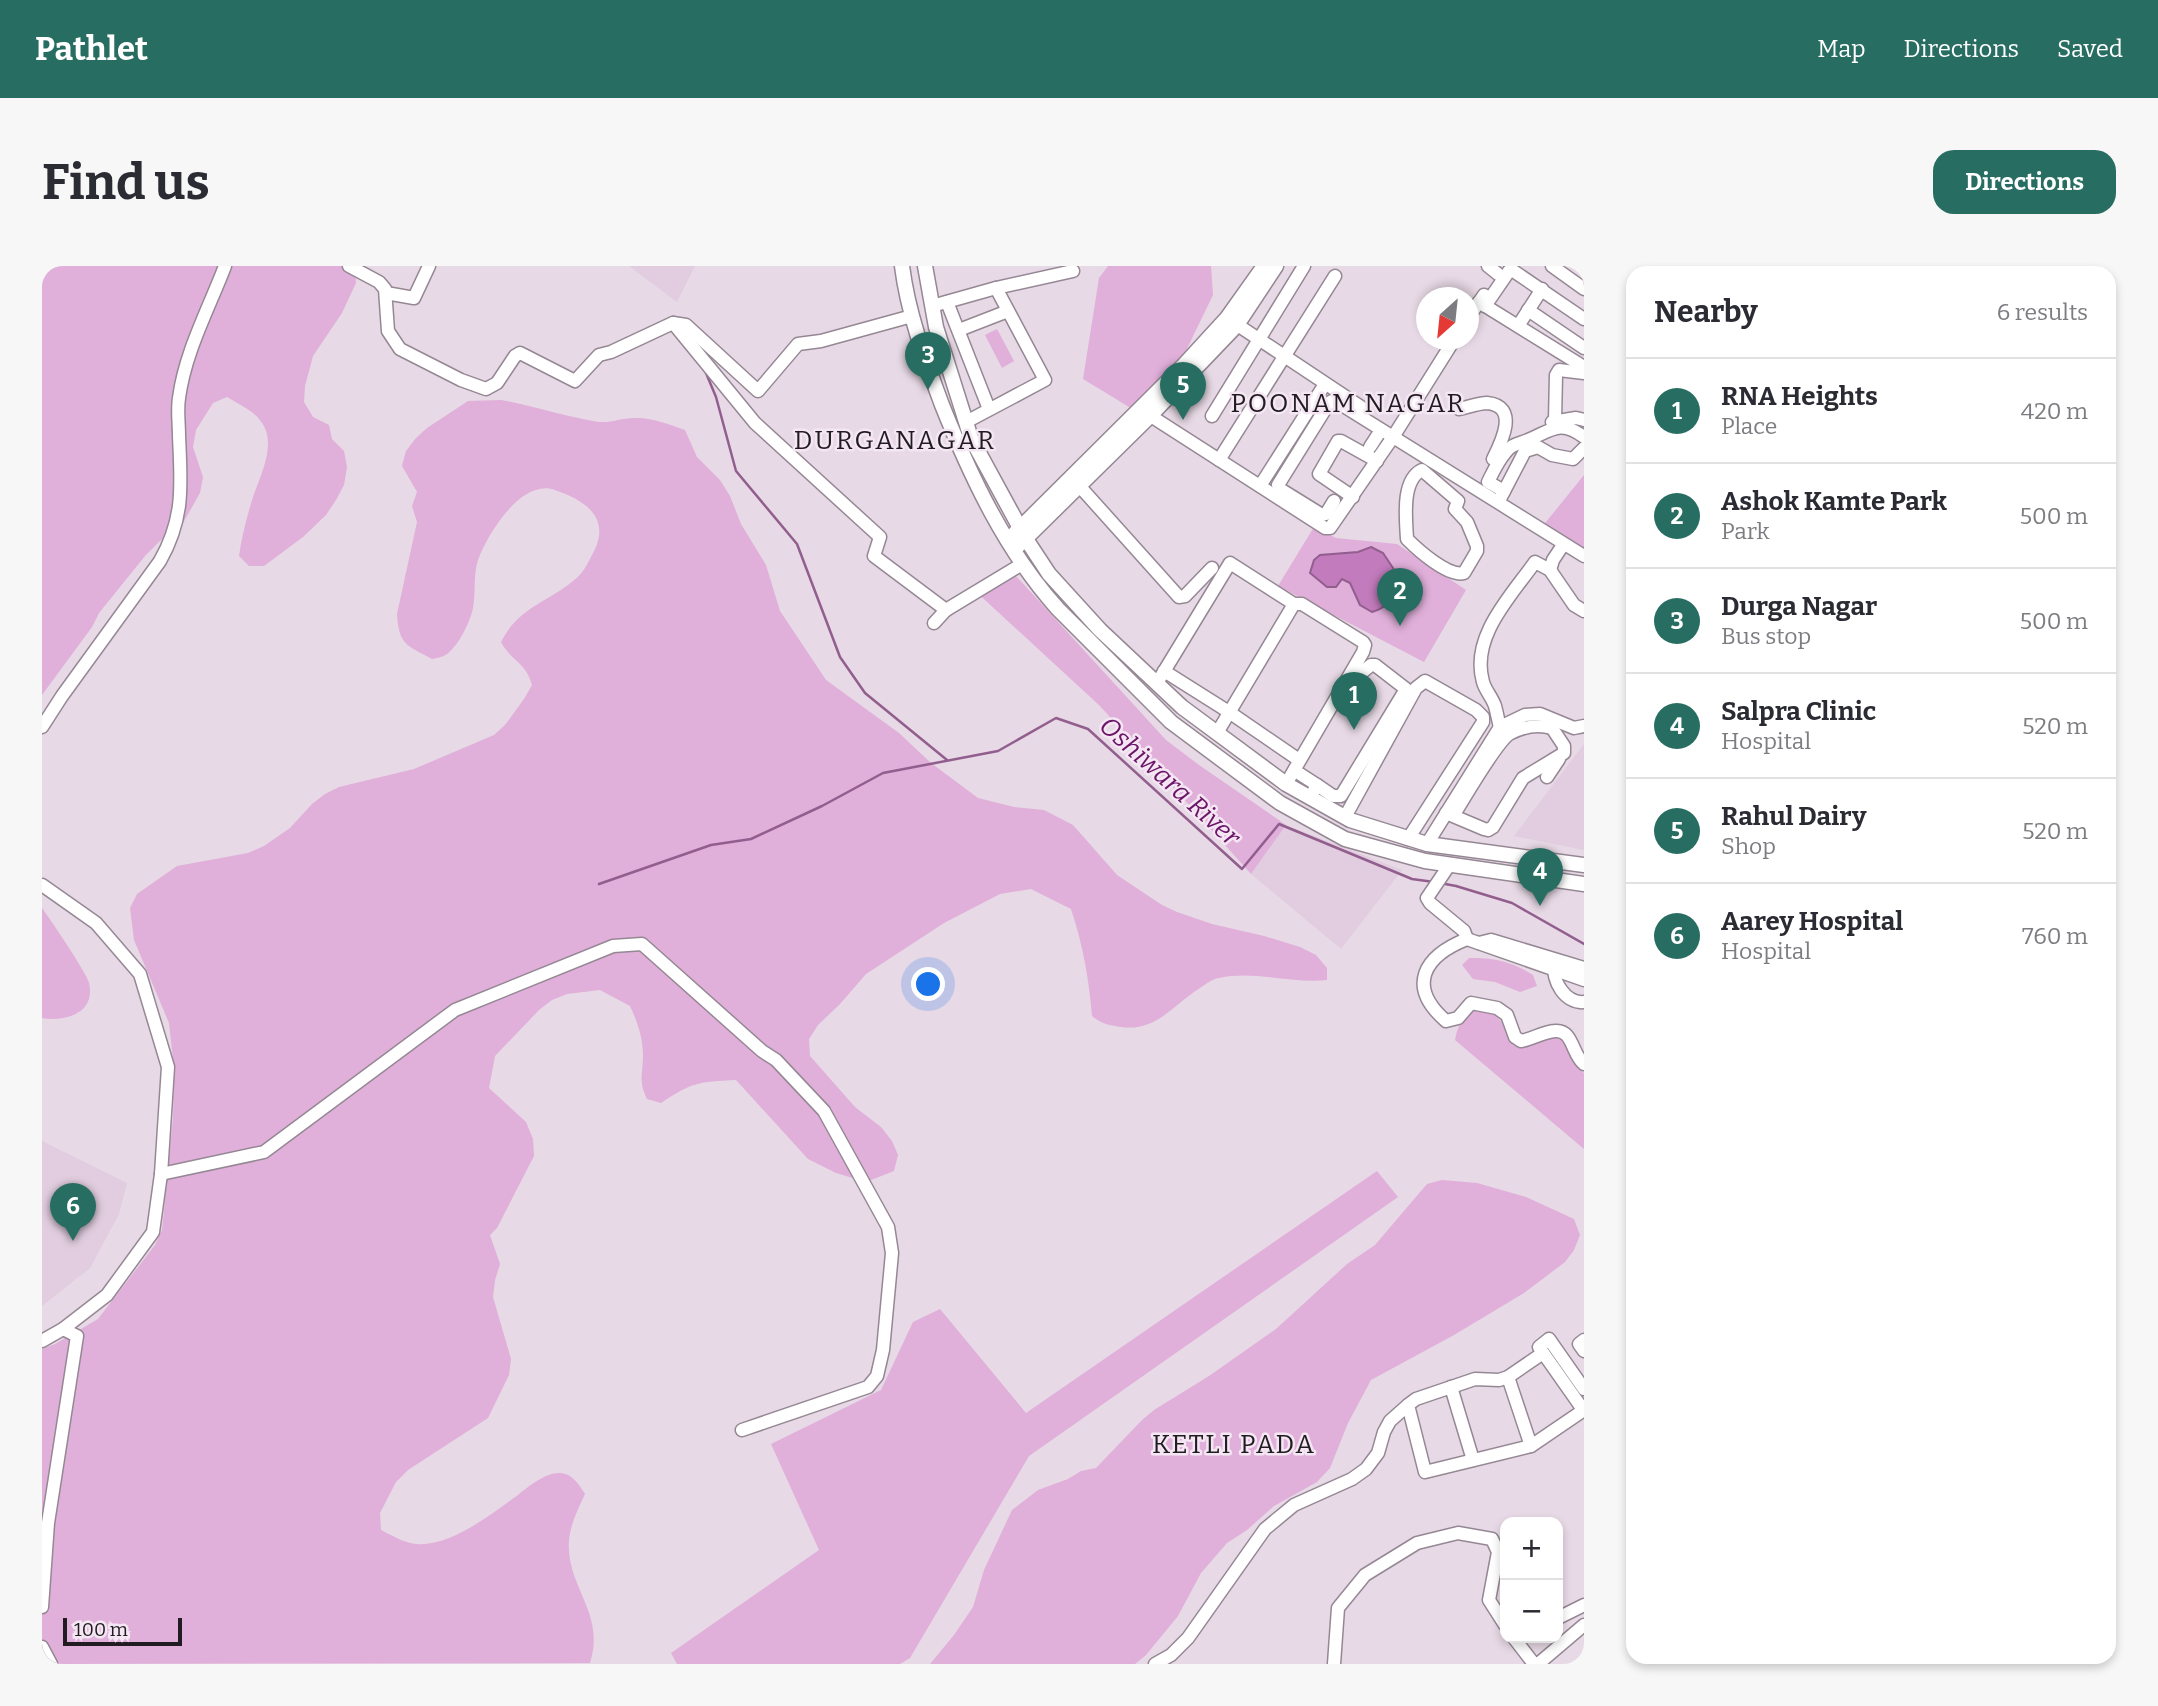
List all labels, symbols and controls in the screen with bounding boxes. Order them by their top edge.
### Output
text: Pathlet [35,29,148,69]
text: Map [1817,35,1866,63]
text: Directions [1904,35,2019,63]
text: Saved [2057,35,2123,63]
button: Directions [1933,150,2116,214]
text: Find us [42,153,210,212]
north arrow [1416,287,1479,350]
text: Nearby [1654,294,1758,330]
text: 6 results [1997,298,2088,326]
pin: 3 [905,332,951,390]
pin: 5 [1160,362,1206,420]
text: RNA Heights [1721,381,1878,412]
district label: POONAM NAGAR [1230,388,1466,419]
text: 1 [1672,397,1682,425]
text: 420 m [2021,397,2088,425]
text: Place [1721,412,1777,440]
district label: DURGANAGAR [794,425,996,456]
text: Ashok Kamte Park [1721,486,1947,517]
text: 2 [1671,502,1683,530]
text: 500 m [2020,502,2088,530]
text: Park [1721,517,1770,545]
pin: 2 [1377,568,1423,626]
text: Durga Nagar [1721,591,1877,622]
text: 3 [1670,607,1684,635]
text: 500 m [2020,607,2088,635]
text: Bus stop [1721,622,1811,650]
pin: 1 [1331,672,1377,730]
text: Salpra Clinic [1721,696,1876,727]
water label: Oshiwara River [1093,710,1247,853]
text: 4 [1670,712,1684,740]
text: 520 m [2022,712,2088,740]
text: Hospital [1721,727,1811,755]
text: Rahul Dairy [1721,801,1866,832]
text: 5 [1671,817,1683,845]
text: 520 m [2022,817,2088,845]
text: Shop [1721,832,1776,860]
pin: 4 [1517,848,1563,906]
text: Aarey Hospital [1721,906,1903,937]
text: 6 [1670,922,1684,950]
text: 760 m [2022,922,2088,950]
text: Hospital [1721,937,1811,965]
your location [911,967,945,1001]
pin: 6 [50,1183,96,1241]
district label: KETLI PADA [1152,1429,1316,1460]
map controls [1500,1517,1563,1643]
button: + [1500,1517,1563,1580]
button: − [1500,1580,1563,1643]
scale bar [63,1615,182,1647]
text: 100 m [74,1618,128,1641]

